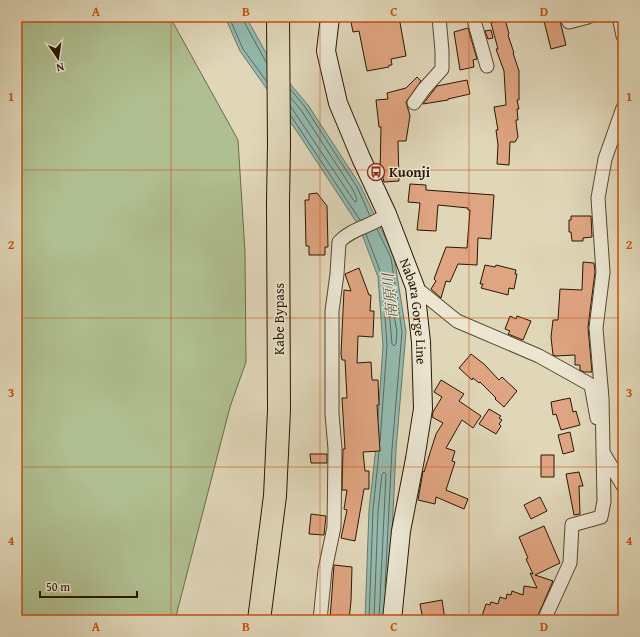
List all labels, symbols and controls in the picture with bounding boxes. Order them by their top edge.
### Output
text: A [92,2,101,21]
text: B [242,2,250,21]
text: C [390,2,398,21]
text: D [540,2,548,21]
north arrow [38,38,78,78]
text: N [54,59,66,77]
text: 1 [8,87,14,106]
text: 1 [626,87,632,106]
bus stop icon: Kuonji [366,162,386,182]
place label: Kuonji [389,162,431,182]
text: 2 [8,235,15,254]
text: 2 [626,235,633,254]
street label: Nabara Gorge Line [395,255,432,365]
water label: 南原川 [377,271,402,319]
street label: Kabe Bypass [269,283,289,355]
text: 3 [8,383,14,402]
text: 3 [626,383,632,402]
text: 4 [8,531,15,550]
text: 4 [626,531,633,550]
scale bar [40,573,137,599]
text: 50 m [46,578,70,595]
text: A [92,617,101,636]
text: B [242,617,250,636]
text: C [390,617,398,636]
text: D [540,617,548,636]

